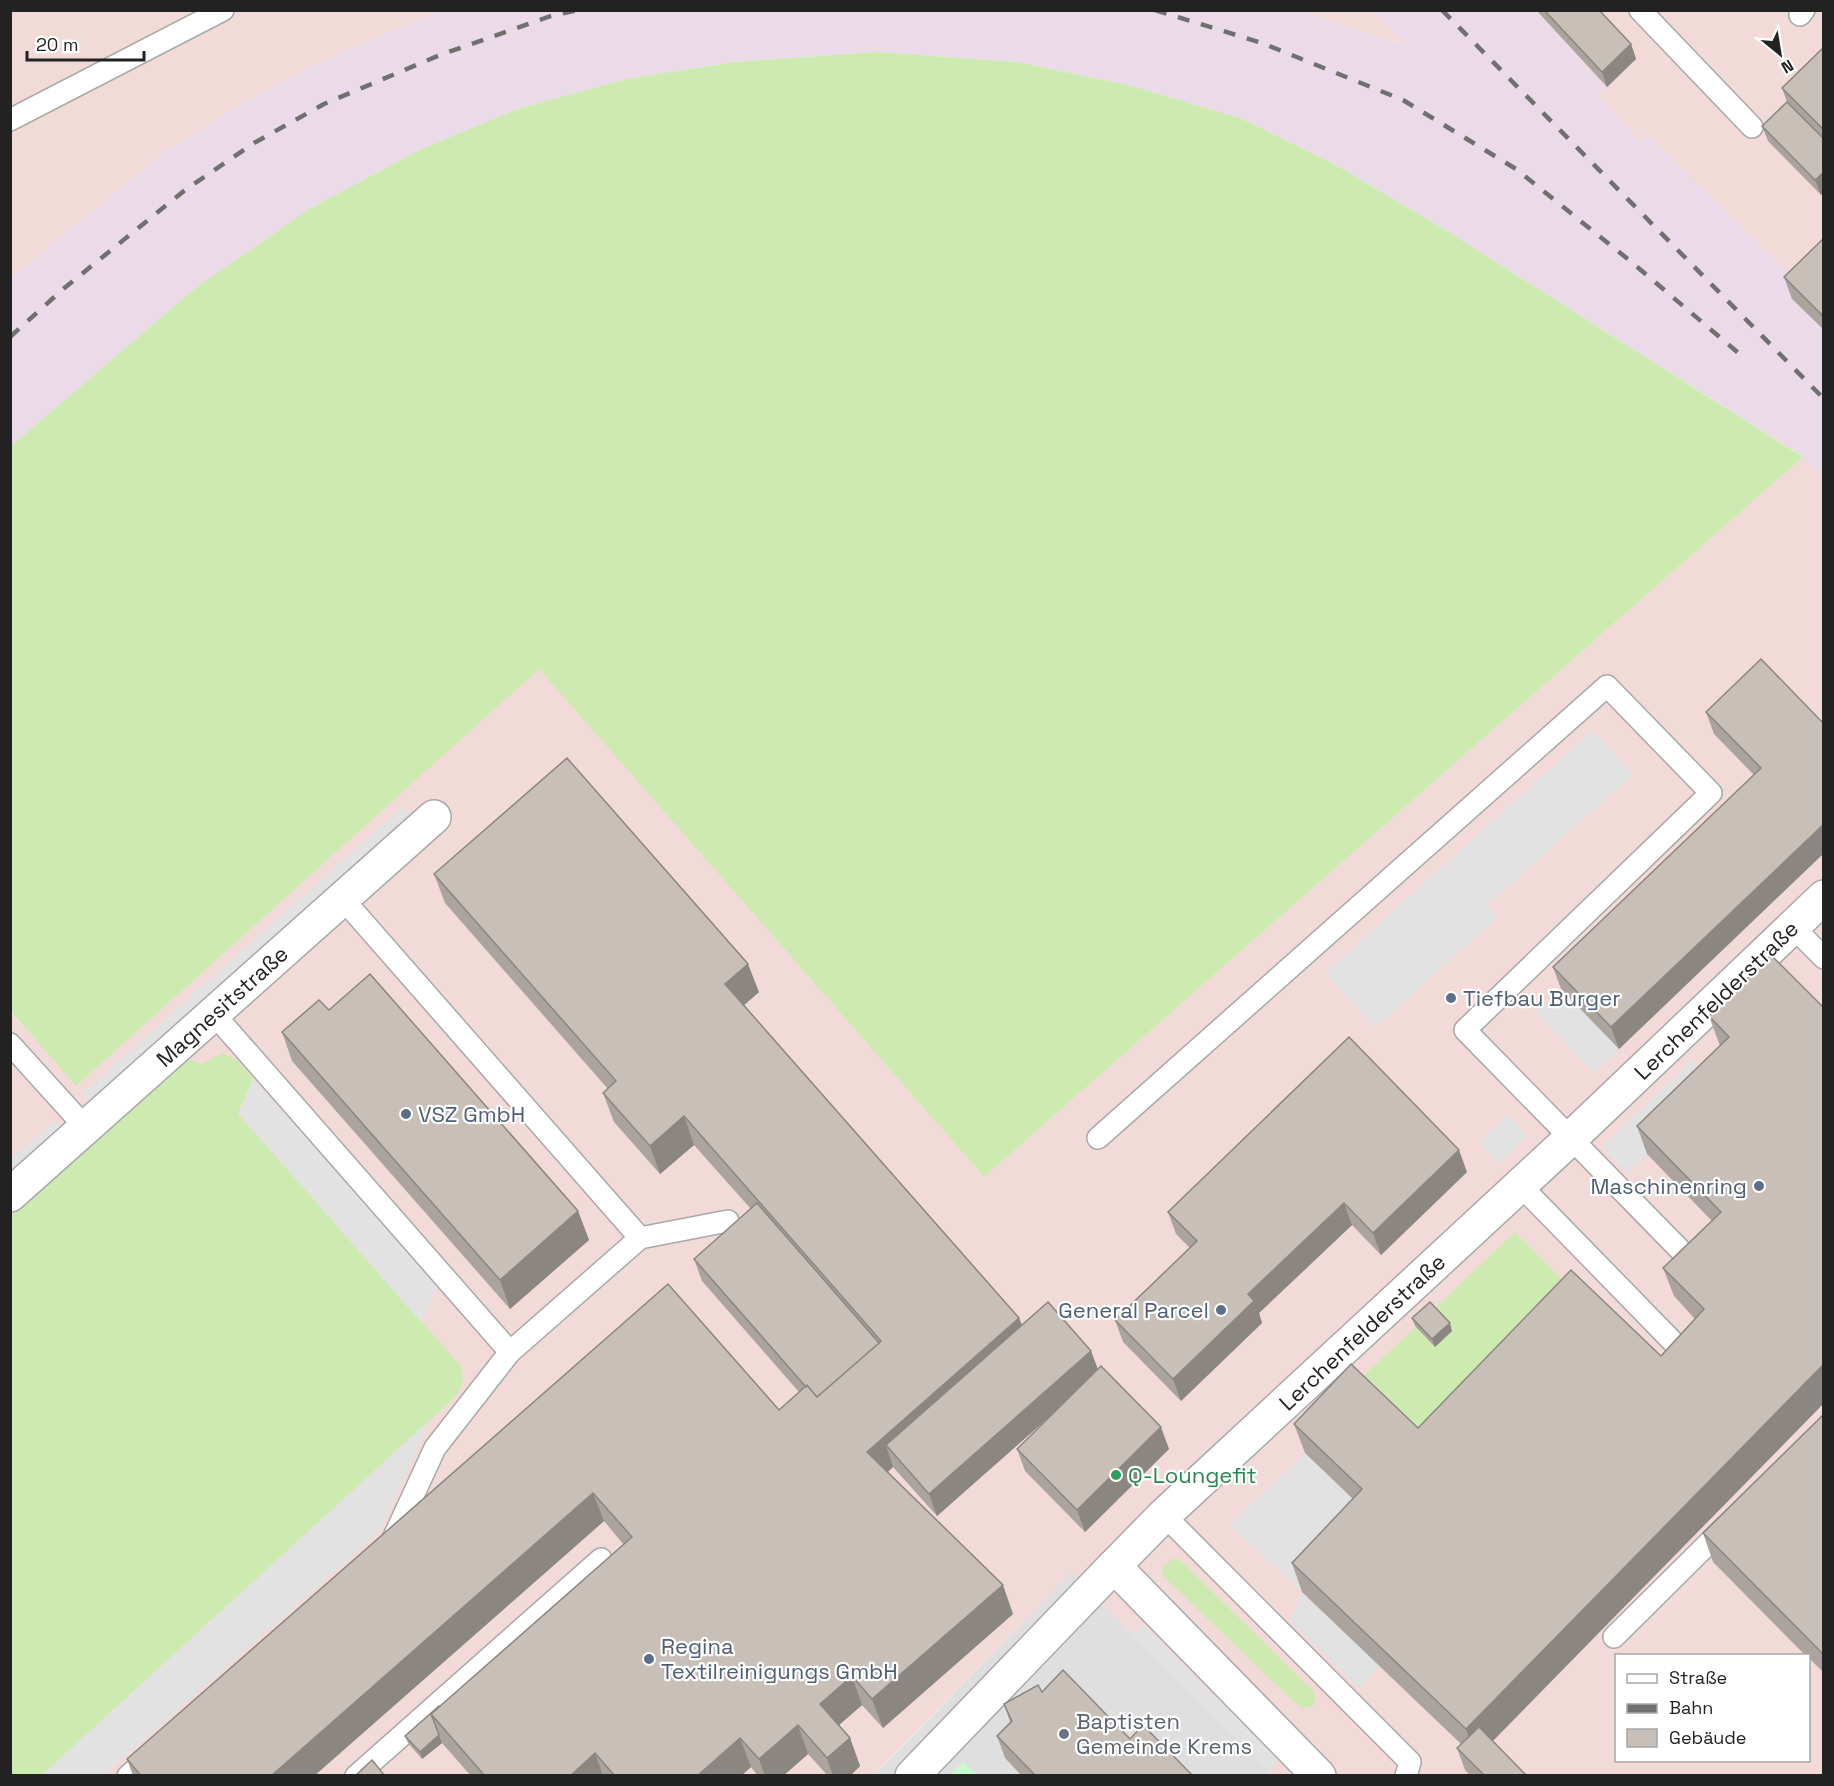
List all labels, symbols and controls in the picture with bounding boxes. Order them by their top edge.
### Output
scale bar [27,24,144,62]
north arrow [1750,24,1810,84]
text: 20 m [36,33,79,56]
text: N [1777,55,1797,78]
street label: Lerchenfelderstraße [1628,914,1804,1086]
street label: Magnesitstraße [150,939,294,1073]
place label: Tiefbau Burger [1463,984,1620,1012]
marker: Tiefbau Burger [1444,991,1458,1005]
place label: VSZ GmbH [418,1100,525,1128]
marker: VSZ GmbH [399,1107,413,1121]
place label: Maschinenring [1590,1172,1747,1200]
marker: Maschinenring [1752,1179,1766,1193]
street label: Lerchenfelderstraße [1273,1248,1451,1416]
place label: General Parcel [1058,1296,1209,1324]
marker: General Parcel [1214,1303,1228,1317]
place label: Q-Loungefit [1128,1461,1257,1489]
marker: Q-Loungefit [1109,1468,1123,1482]
place label: Regina Textilreinigungs GmbH [661,1632,898,1685]
marker: Regina Textilreinigungs GmbH [642,1652,656,1666]
legend [1615,1654,1810,1762]
text: Straße [1669,1666,1727,1689]
text: Bahn [1669,1696,1713,1719]
place label: Baptisten Gemeinde Krems [1076,1707,1252,1760]
text: Gebäude [1669,1726,1747,1749]
marker: Baptisten Gemeinde Krems [1057,1727,1071,1741]

